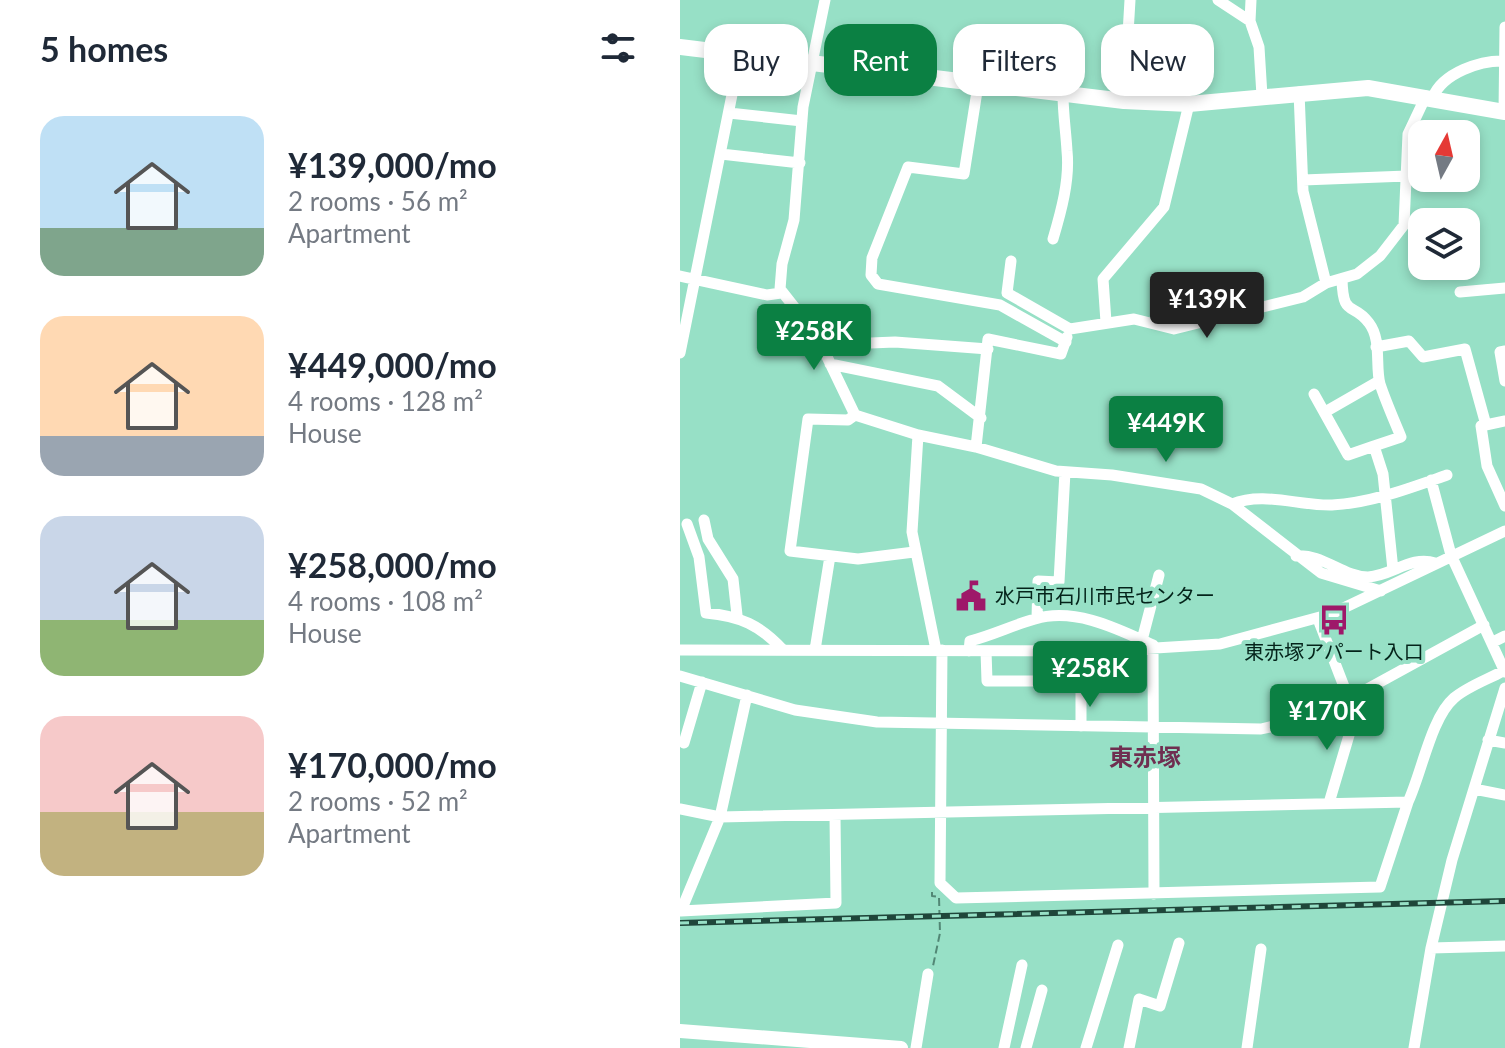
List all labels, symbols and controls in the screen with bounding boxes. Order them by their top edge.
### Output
chip: Buy [704,24,808,96]
chip: Rent [824,24,937,96]
chip: Filters [953,24,1085,96]
chip: New [1101,24,1214,96]
icon: filters [596,26,640,70]
text: 5 homes [40,28,168,69]
north arrow [1408,120,1480,192]
map controls [1408,120,1480,280]
text: ¥139,000/mo [288,144,497,185]
icon: home [104,148,200,244]
text: 2 rooms · 56 m² [288,185,468,217]
button: layers [1408,208,1480,280]
text: Apartment [288,217,411,249]
pin: ¥139K [1151,272,1263,340]
text: ¥139K [1168,282,1246,314]
pin: ¥258K [758,304,870,372]
text: ¥258K [775,314,853,346]
text: ¥449,000/mo [288,344,497,385]
icon: home [104,348,200,444]
text: 4 rooms · 128 m² [288,385,483,417]
pin: ¥449K [1110,396,1222,464]
text: ¥449K [1127,406,1205,438]
text: House [288,417,362,449]
text: ¥258,000/mo [288,544,497,585]
icon: home [104,548,200,644]
public building icon: 水戸市石川市民センター [954,579,988,613]
place label: 水戸市石川市民センター [995,583,1215,607]
text: 4 rooms · 108 m² [288,585,483,617]
bus stop icon: 東赤塚アパート入口 [1317,603,1351,637]
text: House [288,617,362,649]
place label: 東赤塚アパート入口 [1244,639,1424,663]
pin: ¥258K [1034,641,1146,709]
text: ¥258K [1051,651,1129,683]
pin: ¥170K [1271,684,1383,752]
text: ¥170K [1288,694,1366,726]
district label: 東赤塚 [1109,742,1181,771]
text: ¥170,000/mo [288,744,497,785]
icon: home [104,748,200,844]
text: 2 rooms · 52 m² [288,785,468,817]
text: Apartment [288,817,411,849]

